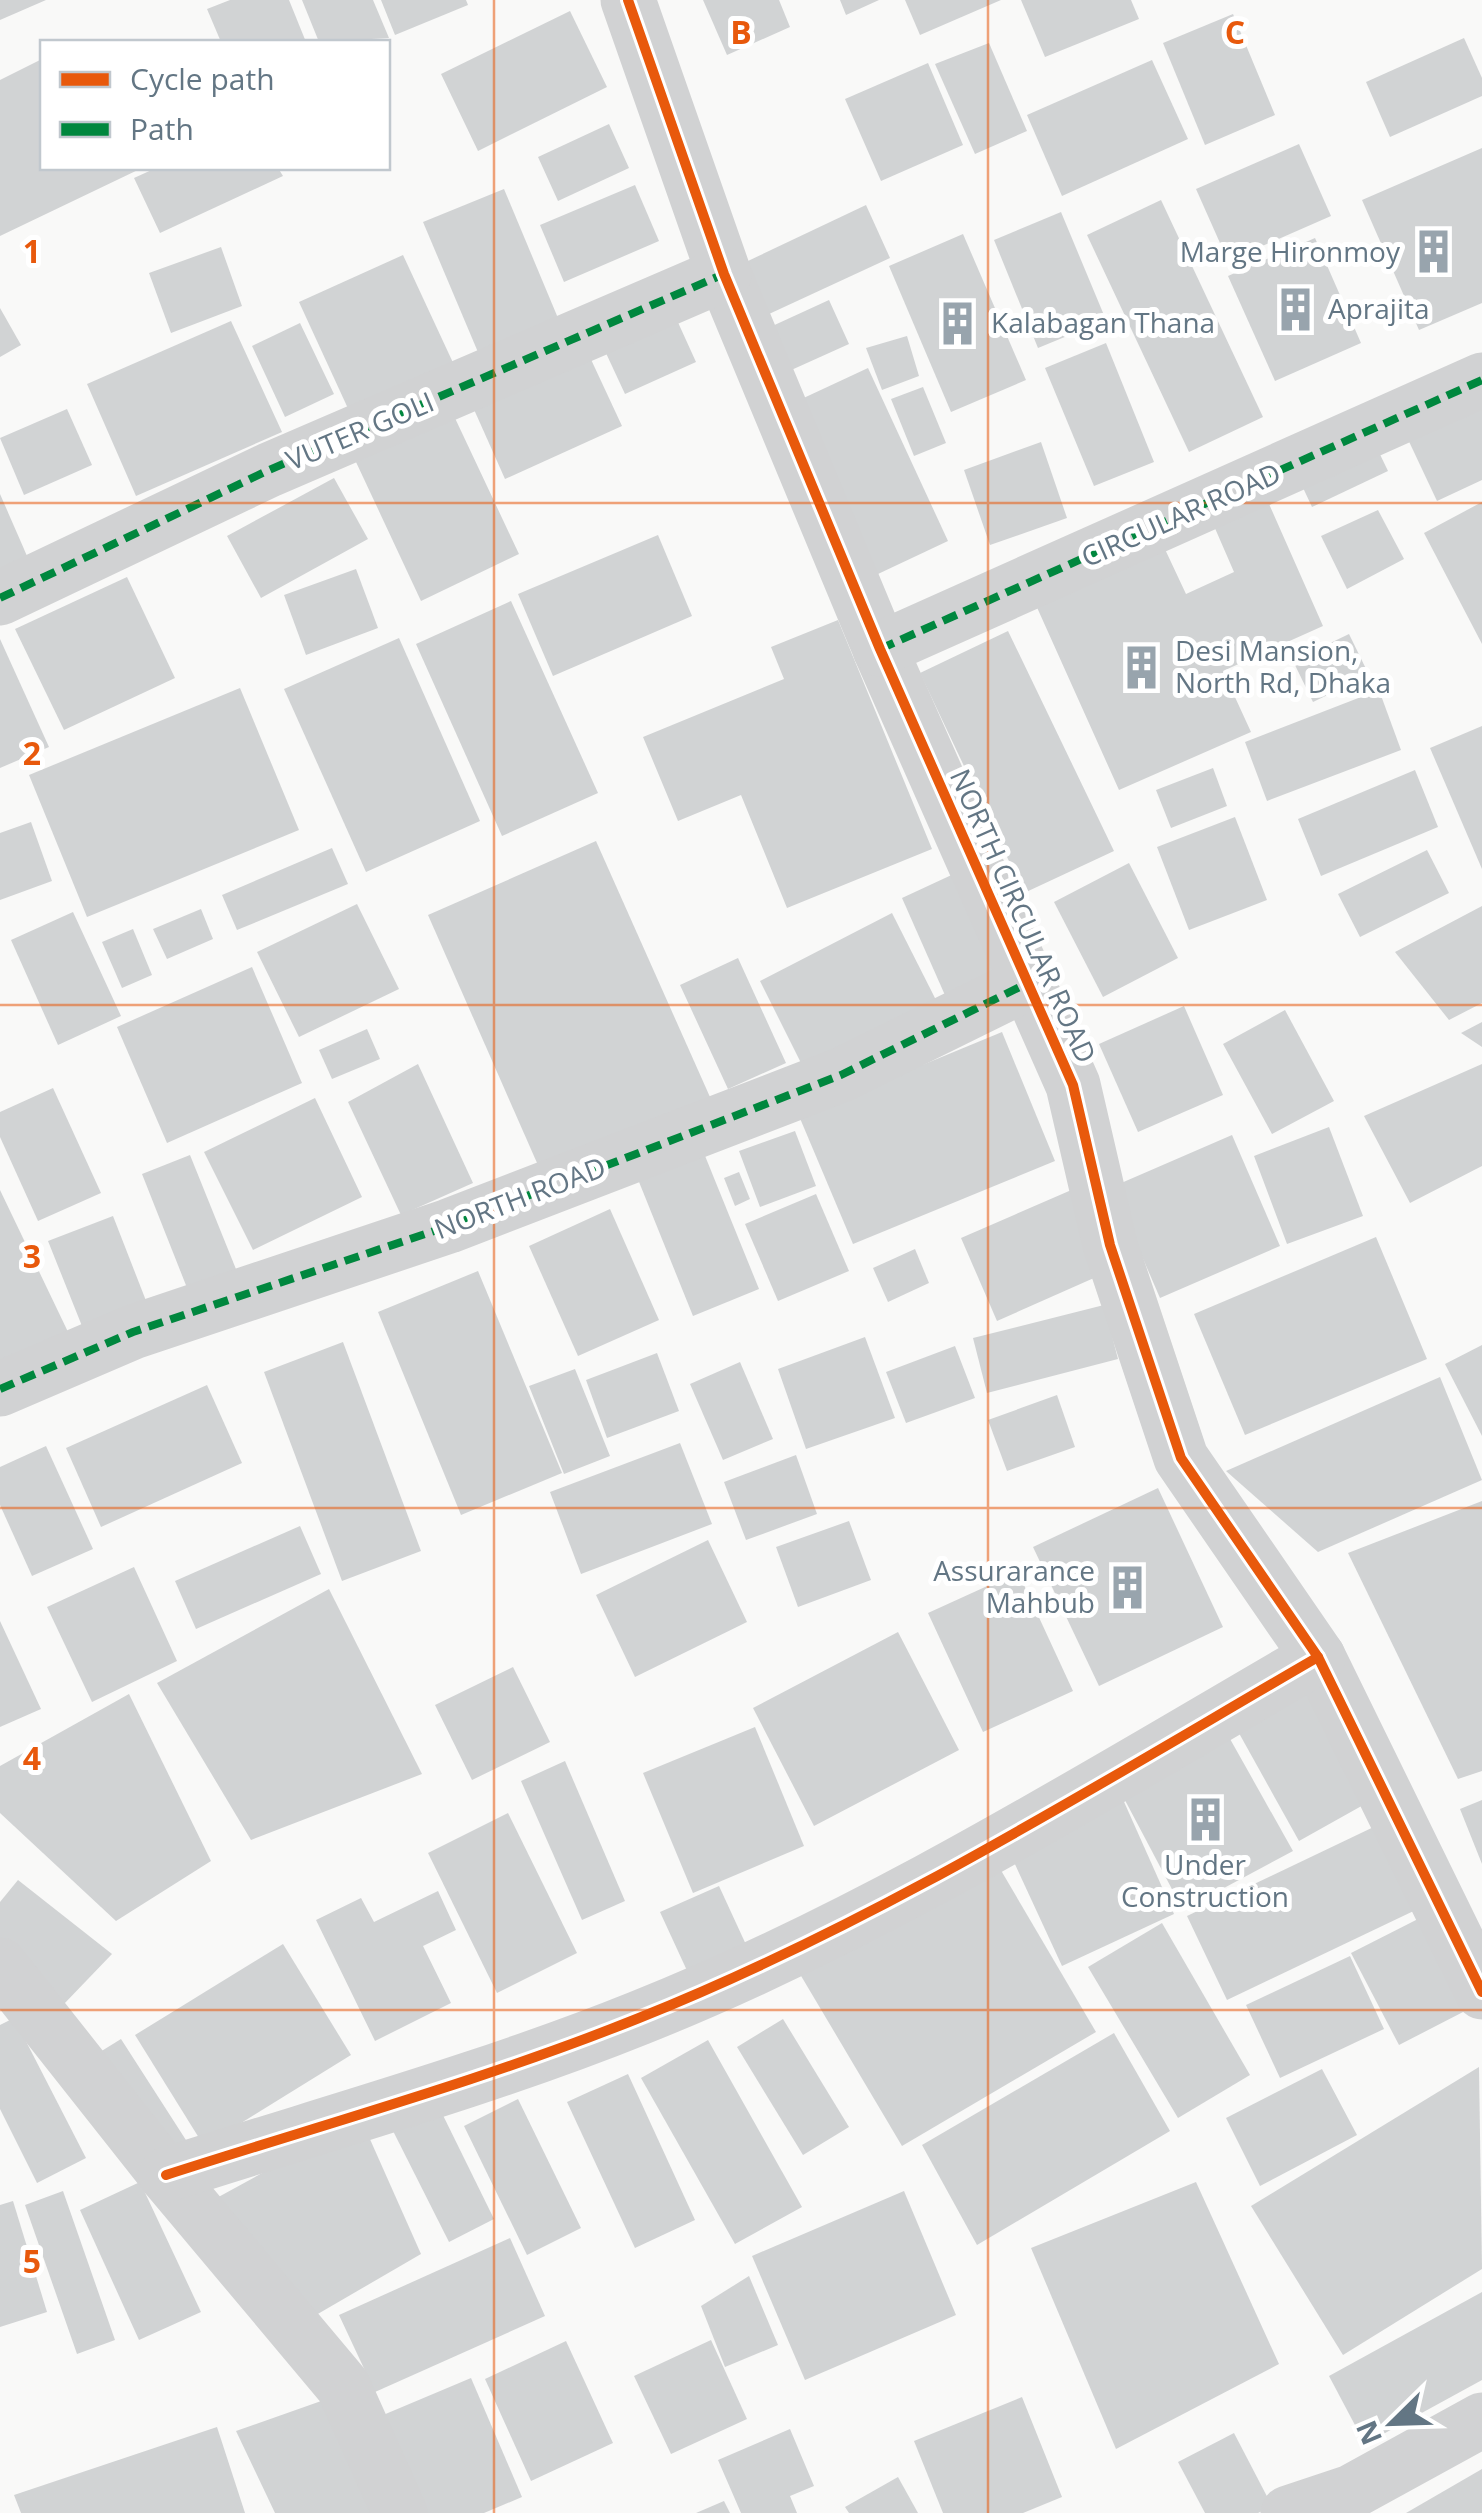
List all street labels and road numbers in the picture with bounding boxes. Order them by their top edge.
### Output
street label: VUTER GOLI [280,382,439,478]
street label: CIRCULAR ROAD [1075,453,1286,575]
street label: NORTH CIRCULAR ROAD [942,763,1106,1069]
street label: NORTH ROAD [429,1147,611,1247]

